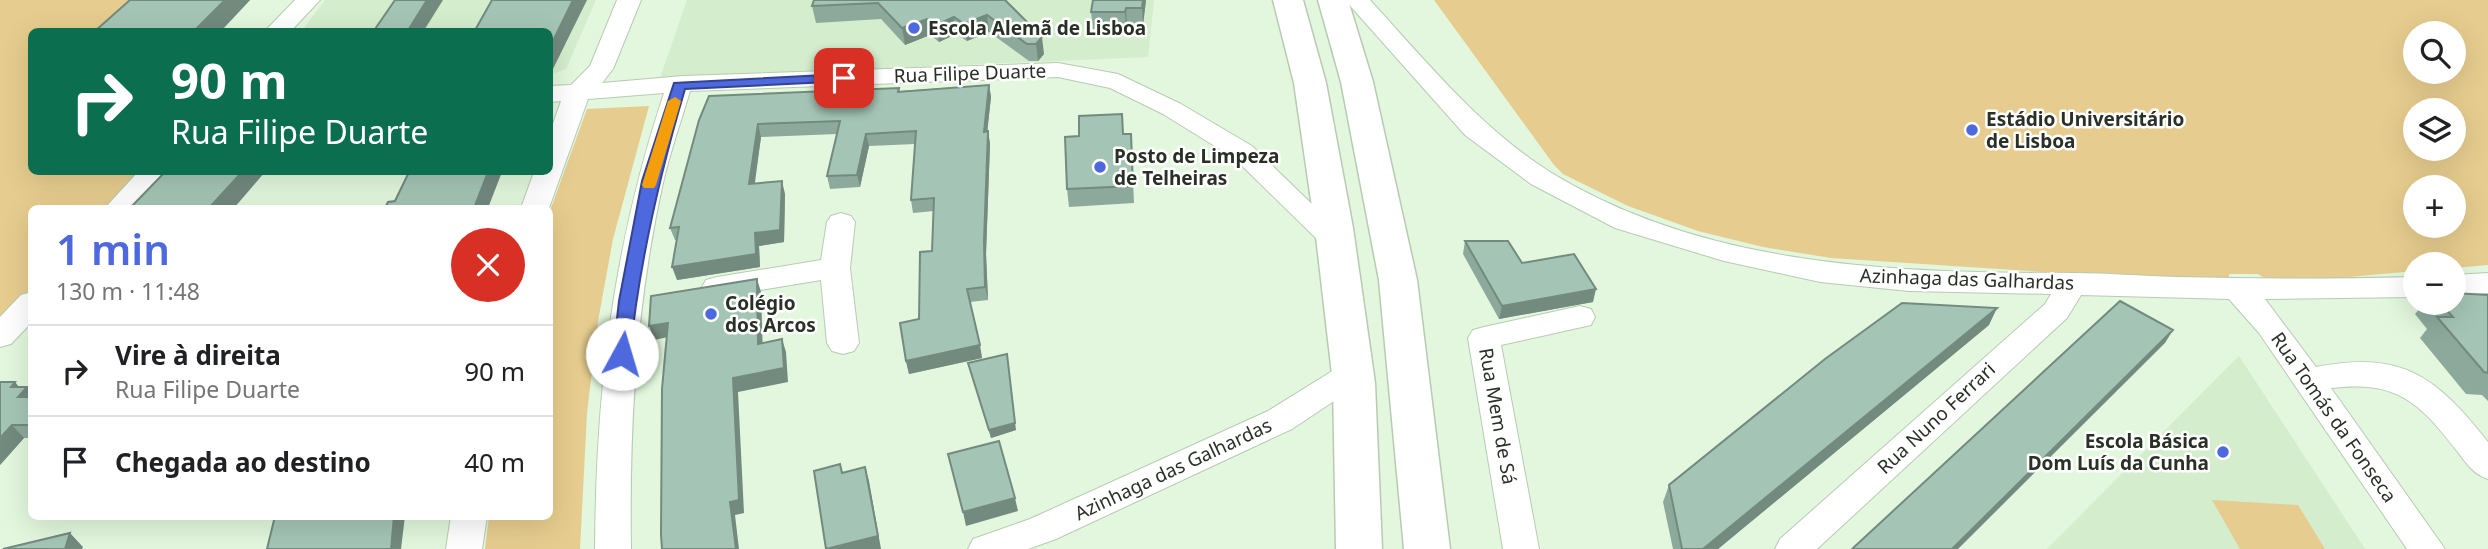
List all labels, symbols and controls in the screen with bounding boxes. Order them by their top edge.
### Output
place label: Escola Alemã de Lisboa [928,15,1146,41]
marker: Escola Alemã de Lisboa [906,20,922,36]
map controls [2403,21,2466,315]
button: search [2403,21,2466,84]
text: 90 m [171,47,288,113]
pin [814,48,874,108]
icon: right [56,56,147,147]
street label: Rua Filipe Duarte [893,57,1047,89]
icon: arrive [825,59,863,97]
button: layers [2403,98,2466,161]
place label: Estádio Universitário de Lisboa [1986,106,2184,154]
text: Rua Filipe Duarte [171,110,428,153]
marker: Estádio Universitário de Lisboa [1964,122,1980,138]
place label: Posto de Limpeza de Telheiras [1114,143,1279,191]
marker: Posto de Limpeza de Telheiras [1092,159,1108,175]
button: + [2403,175,2466,238]
text: 1 min [56,220,170,277]
button: close [451,228,525,302]
button: − [2403,252,2466,315]
street label: Azinhaga das Galhardas [1859,262,2075,296]
text: 130 m · 11:48 [56,275,200,307]
place label: Colégio dos Arcos [725,290,816,338]
marker: Colégio dos Arcos [703,306,719,322]
position arrow [585,317,659,391]
street label: Rua Tomás da Fonseca [2265,327,2403,507]
text: Vire à direita [115,337,281,373]
street label: Rua Mem de Sá [1473,346,1523,486]
icon: right [56,352,94,390]
text: 90 m [464,353,525,389]
street label: Rua Nuno Ferrari [1871,356,2001,480]
text: Rua Filipe Duarte [115,373,300,405]
street label: Azinhaga das Galhardas [1070,412,1276,526]
place label: Escola Básica Dom Luís da Cunha [2028,428,2209,476]
icon: arrive [56,443,94,481]
text: Chegada ao destino [115,444,371,480]
text: 40 m [464,444,525,480]
marker: Escola Básica Dom Luís da Cunha [2215,444,2231,460]

